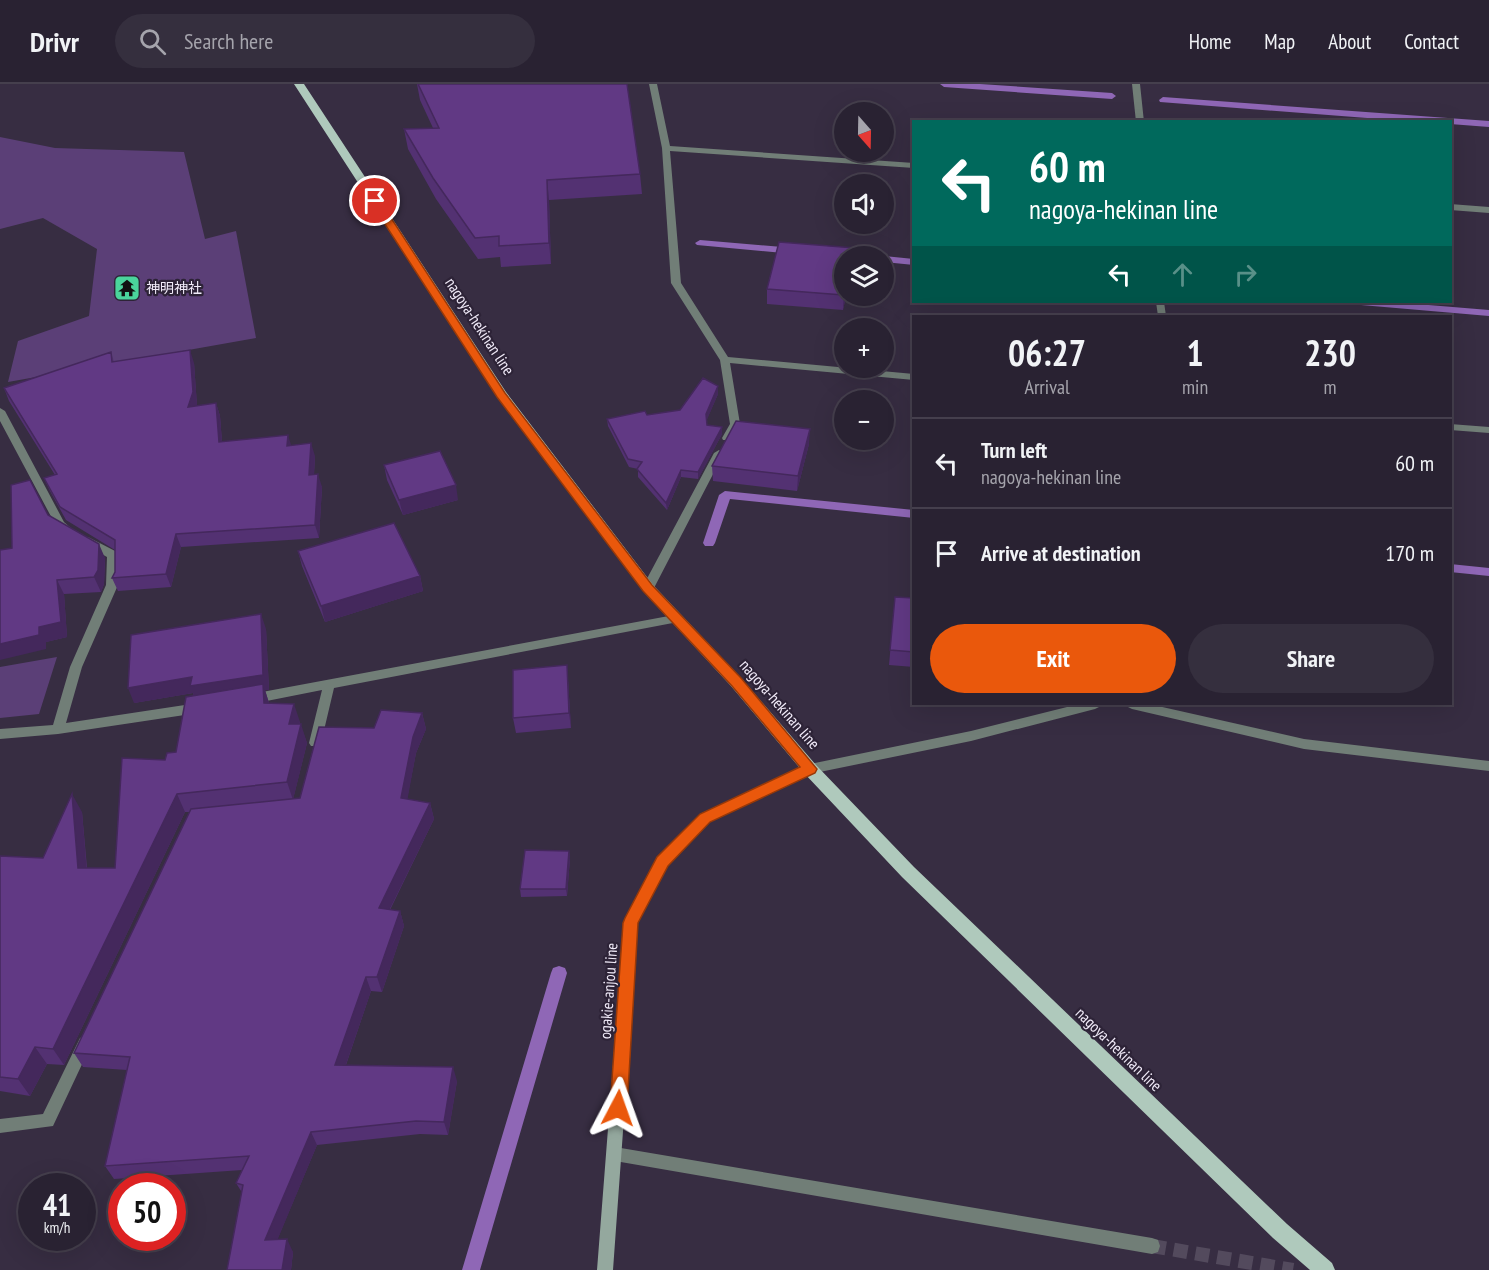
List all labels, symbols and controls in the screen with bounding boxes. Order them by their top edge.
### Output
search box [115,14,535,68]
text: Drivr [30,23,79,60]
icon: search [136,25,169,58]
text: Search here [184,27,273,55]
text: Home [1189,28,1231,55]
text: Map [1264,28,1295,55]
text: About [1328,28,1371,55]
text: Contact [1404,28,1459,55]
north arrow [834,102,894,162]
map controls [834,102,894,450]
text: 60 m [1029,139,1106,194]
icon: left [930,144,1008,222]
button: sound [834,174,894,234]
pin [349,175,400,226]
icon: arrive [358,184,391,217]
text: nagoya-hekinan line [1029,192,1218,226]
button: layers [834,246,894,306]
icon: left [1103,258,1136,291]
icon: ahead [1166,258,1199,291]
icon: right [1229,258,1262,291]
temple icon: 神明神社 [112,273,142,303]
street label: nagoya-hekinan line [441,274,519,378]
place label: 神明神社 [146,279,202,297]
button: + [834,318,894,378]
text: 06:27 [1008,329,1086,376]
text: 1 [1186,329,1204,376]
text: 230 [1304,329,1356,376]
text: Arrival [1024,374,1070,400]
text: min [1182,374,1208,400]
text: m [1324,374,1337,400]
button: − [834,390,894,450]
text: Turn left [981,436,1047,464]
icon: left [930,447,963,480]
text: 60 m [1395,449,1434,477]
text: nagoya-hekinan line [981,464,1121,490]
icon: arrive [930,537,963,570]
text: Arrive at destination [981,539,1141,567]
text: 170 m [1385,539,1434,567]
button: Exit [930,624,1176,693]
button: Share [1188,624,1434,693]
street label: nagoya-hekinan line [736,655,824,753]
street label: ogakie-anjou line [595,942,621,1040]
street label: nagoya-hekinan line [1072,1003,1166,1095]
position arrow [586,1076,650,1140]
speed limit sign: 50 [108,1173,186,1251]
text: 41 [43,1185,71,1224]
text: km/h [44,1218,70,1237]

